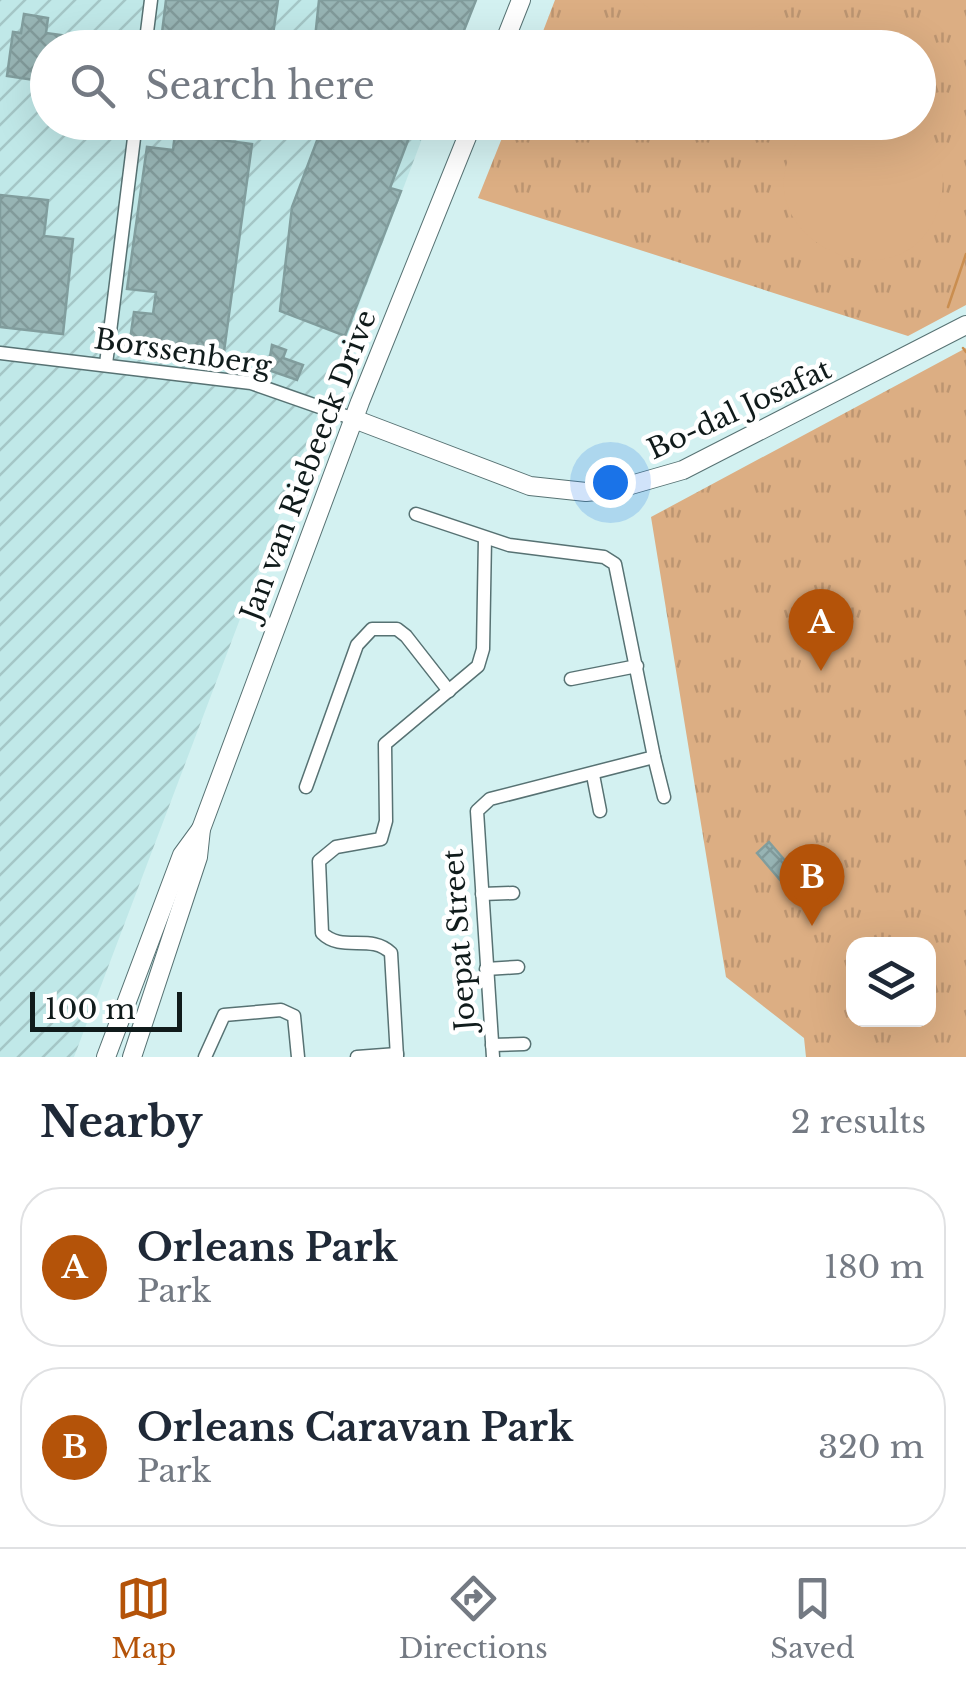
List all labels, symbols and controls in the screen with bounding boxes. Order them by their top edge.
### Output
search box [30,30,936,140]
icon: search [65,58,120,113]
text: Search here [145,62,375,109]
street label: Jan van Riebeeck Drive [232,305,384,629]
street label: Borssenberg [92,321,275,384]
street label: Bo-dal Josafat [642,351,837,467]
your location [585,457,636,508]
pin: A [788,588,854,671]
pin: B [780,844,844,926]
street label: Joepat Street [436,848,484,1036]
map controls [846,937,936,1027]
button: layers [846,937,936,1027]
scale bar [30,987,182,1032]
text: 100 m [45,992,136,1027]
text: Nearby [40,1096,203,1148]
text: 2 results [791,1102,926,1142]
text: Orleans Park [137,1224,398,1271]
text: A [62,1247,87,1287]
text: 180 m [824,1247,924,1287]
text: Park [137,1271,211,1311]
text: Orleans Caravan Park [137,1404,573,1451]
text: B [62,1427,87,1467]
text: 320 m [818,1427,924,1467]
text: Park [137,1451,211,1491]
tab: Map [111,1571,176,1666]
tab: Directions [399,1571,548,1666]
tab: Saved [770,1571,855,1666]

